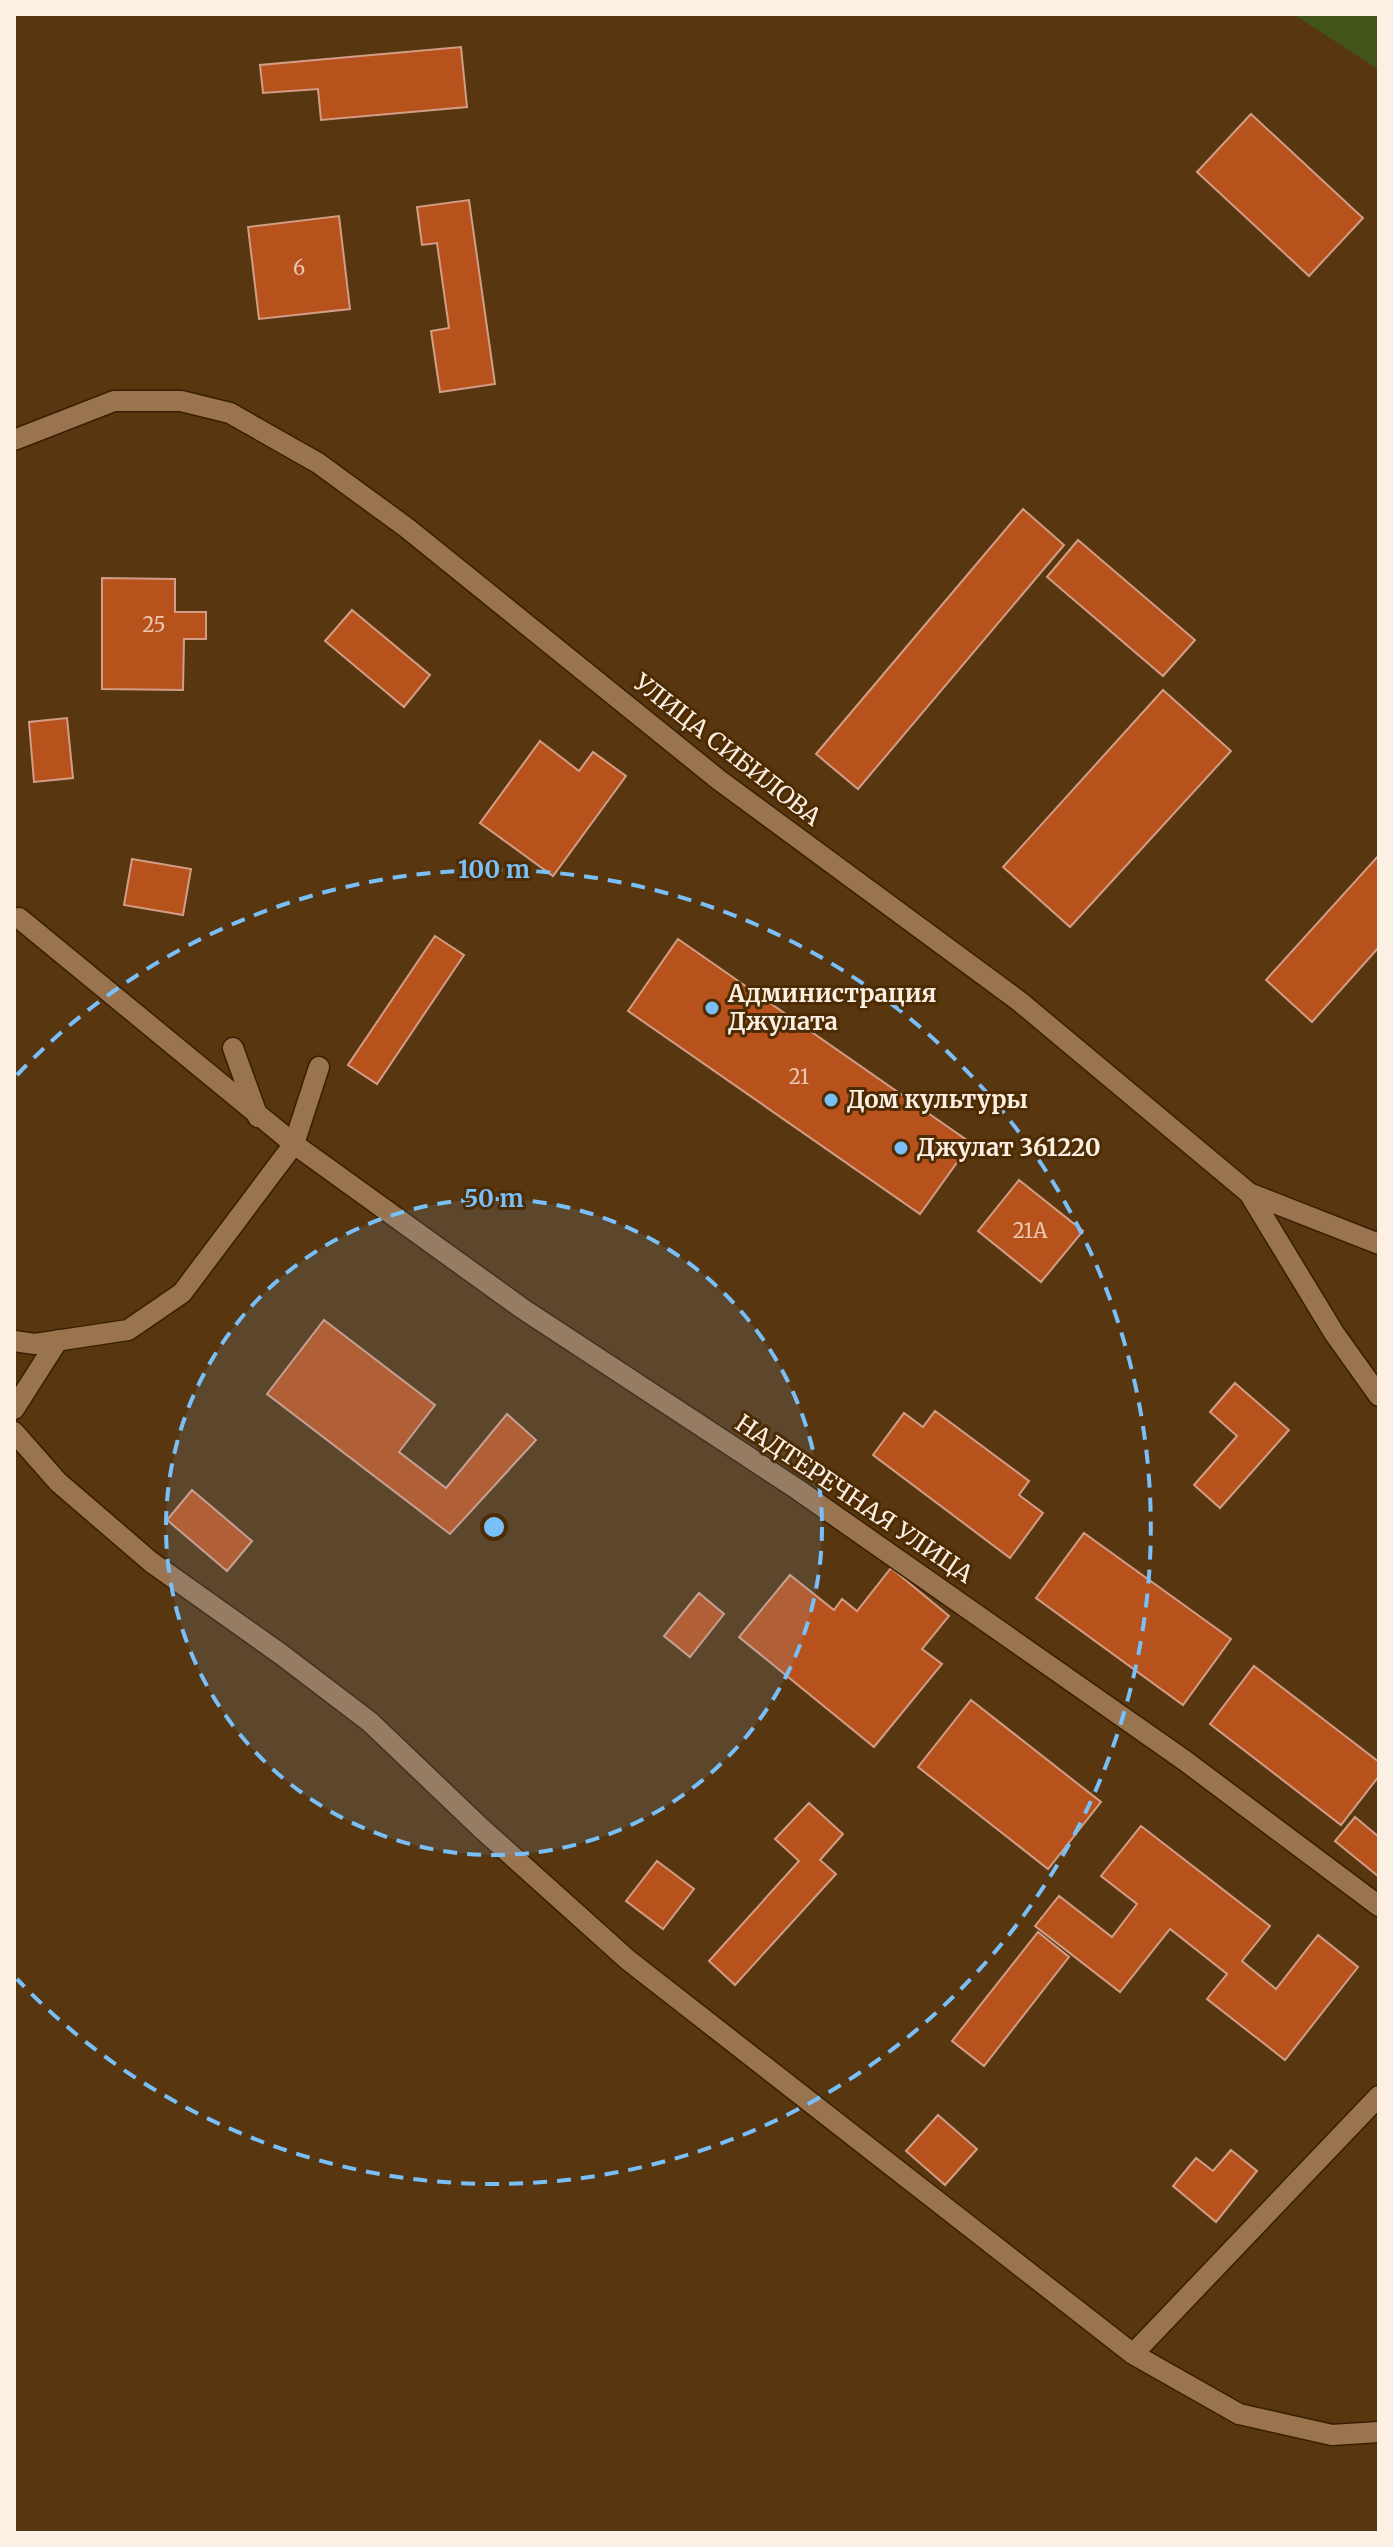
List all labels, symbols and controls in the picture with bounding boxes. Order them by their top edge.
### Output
house number: 6 [293,255,305,280]
house number: 25 [143,612,165,637]
street label: УЛИЦА СИБИЛОВА [627,666,828,833]
text: 100 m [458,854,530,885]
place label: Администрация Джулата [727,978,937,1037]
marker: Администрация Джулата [703,999,721,1017]
house number: 21 [789,1064,809,1089]
place label: Дом культуры [847,1084,1028,1115]
marker: Дом культуры [822,1091,840,1109]
place label: Джулат 361220 [917,1132,1101,1163]
marker: Джулат 361220 [892,1139,910,1157]
text: 50 m [464,1183,524,1214]
house number: 21А [1013,1218,1048,1243]
street label: НАДТЕРЕЧНАЯ УЛИЦА [730,1408,980,1590]
centre of rings [480,1513,508,1541]

